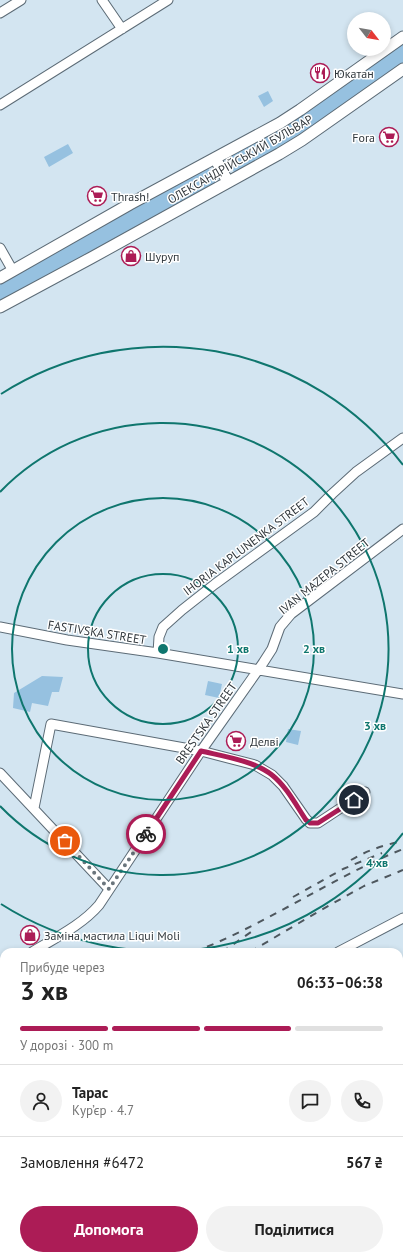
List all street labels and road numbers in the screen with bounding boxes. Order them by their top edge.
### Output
street label: ОЛЕКСАНДРІЙСЬКИЙ БУЛЬВАР [165,111,316,207]
street label: IHORIA KAPLUNENKA STREET [180,494,312,598]
street label: IVAN MAZEPA STREET [275,534,373,617]
street label: FASTIVSKA STREET [47,617,148,647]
street label: BRESTSKA STREET [172,679,240,767]

